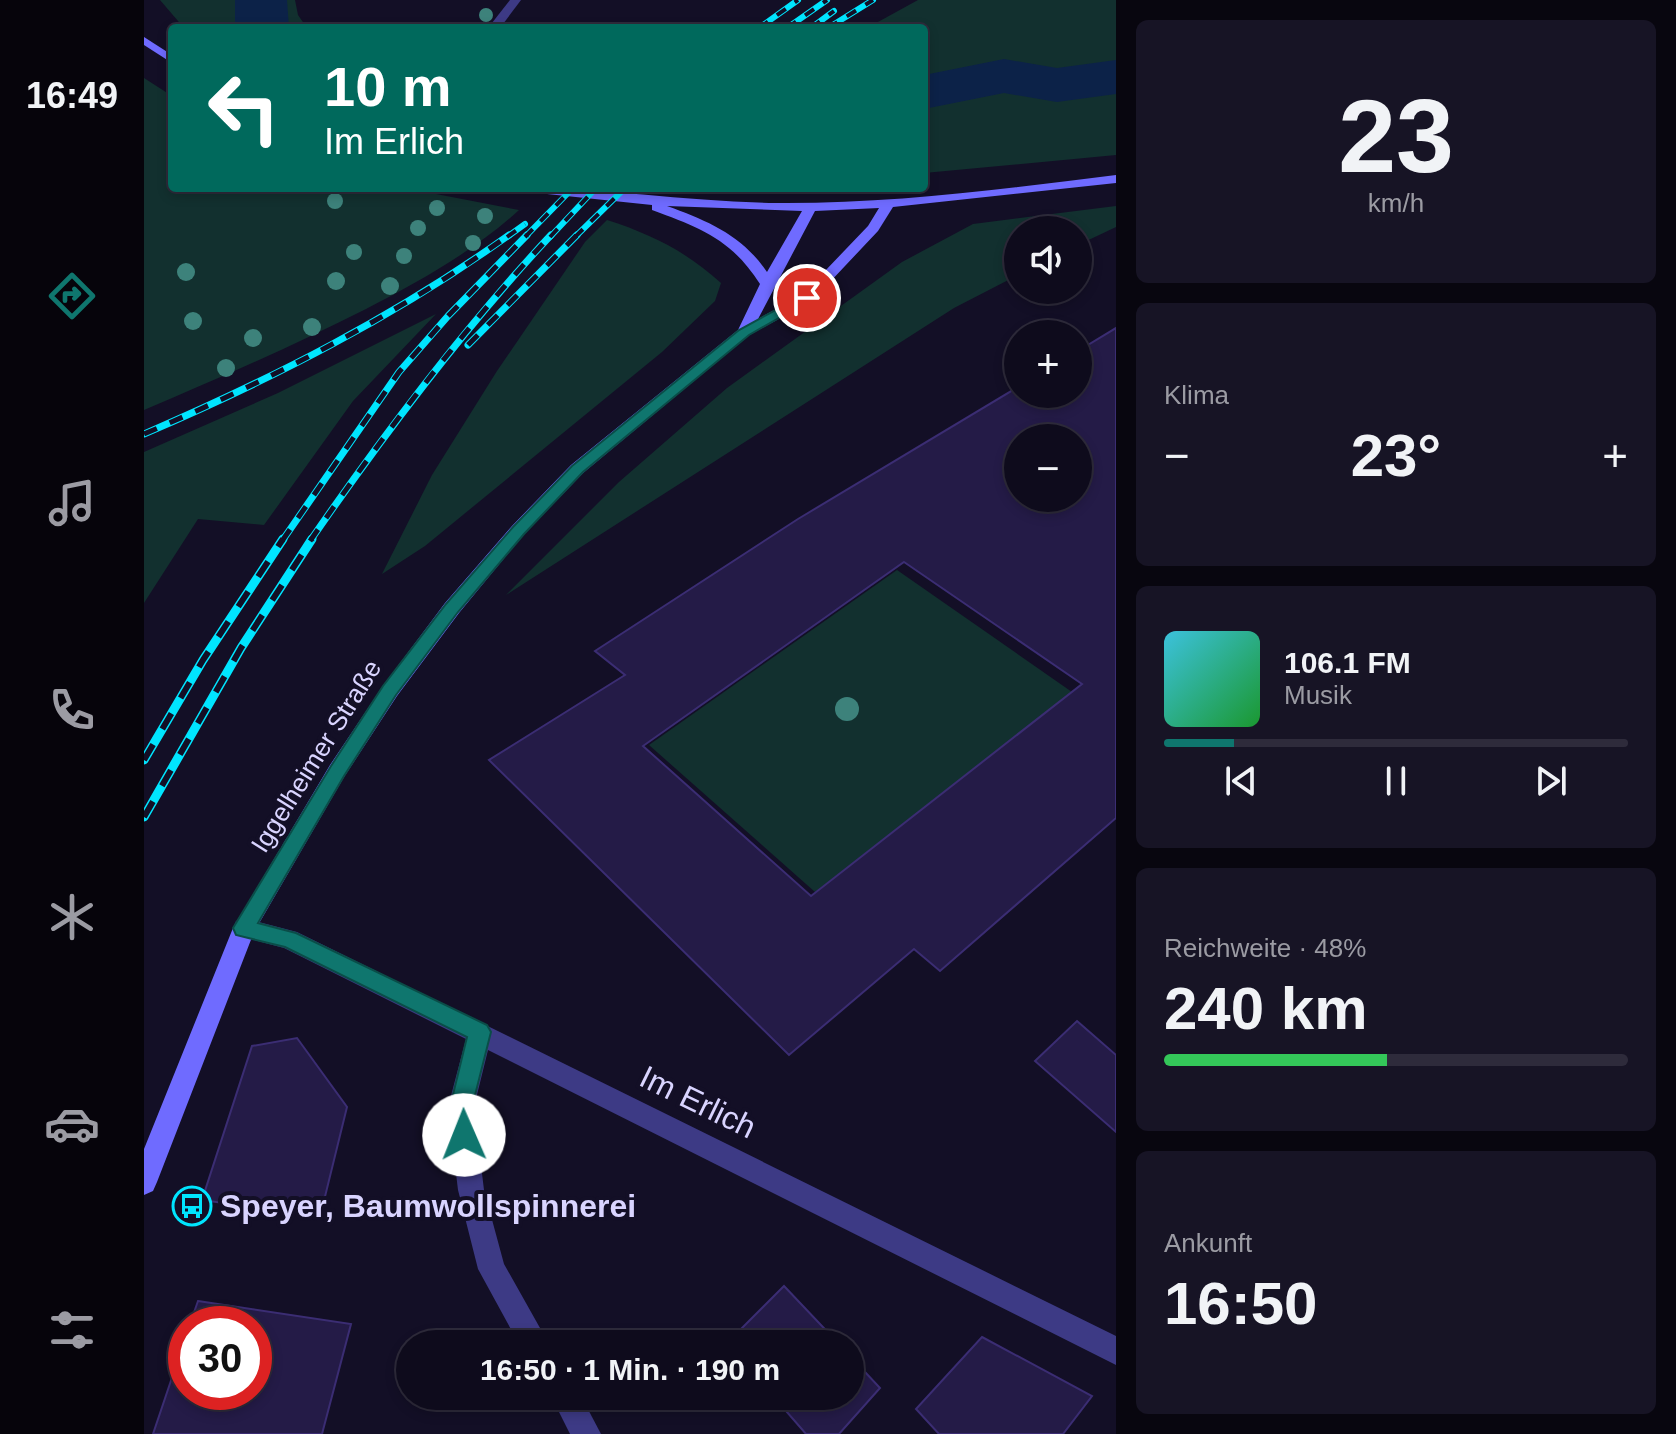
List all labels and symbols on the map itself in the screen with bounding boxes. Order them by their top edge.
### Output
pin [773,264,841,332]
street label: Iggelheimer Straße [245,654,387,858]
street label: Im Erlich [634,1059,762,1145]
position arrow [422,1093,506,1177]
bus stop icon: Speyer, Baumwollspinnerei [171,1185,213,1227]
place label: Speyer, Baumwollspinnerei [220,1188,636,1224]
speed limit sign: 30 [168,1306,272,1410]

